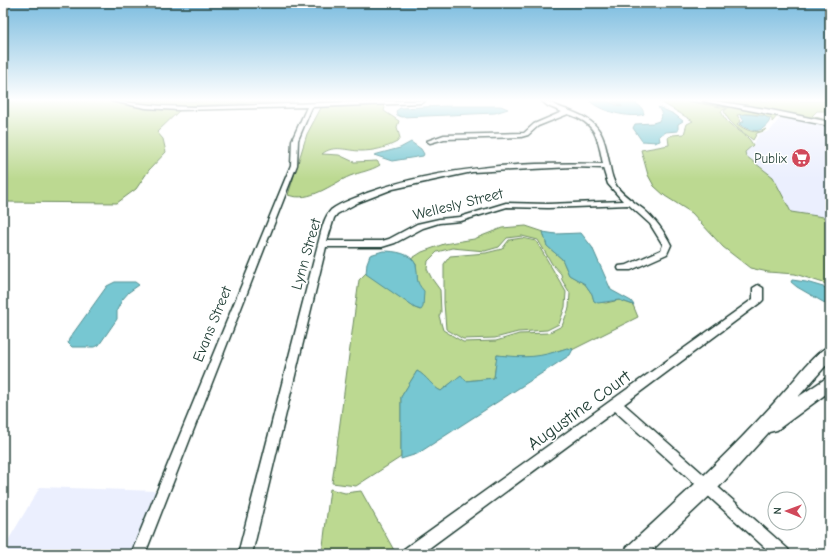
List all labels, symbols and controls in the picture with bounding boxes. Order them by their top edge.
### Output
supermarket icon: Publix [790,147,812,169]
place label: Publix [754,151,788,166]
street label: Wellesly Street [411,184,506,224]
street label: Lynn Street [287,216,325,292]
street label: Evans Street [189,283,236,364]
street label: Augustine Court [524,366,636,455]
north arrow [767,491,807,531]
text: N [771,507,784,515]

